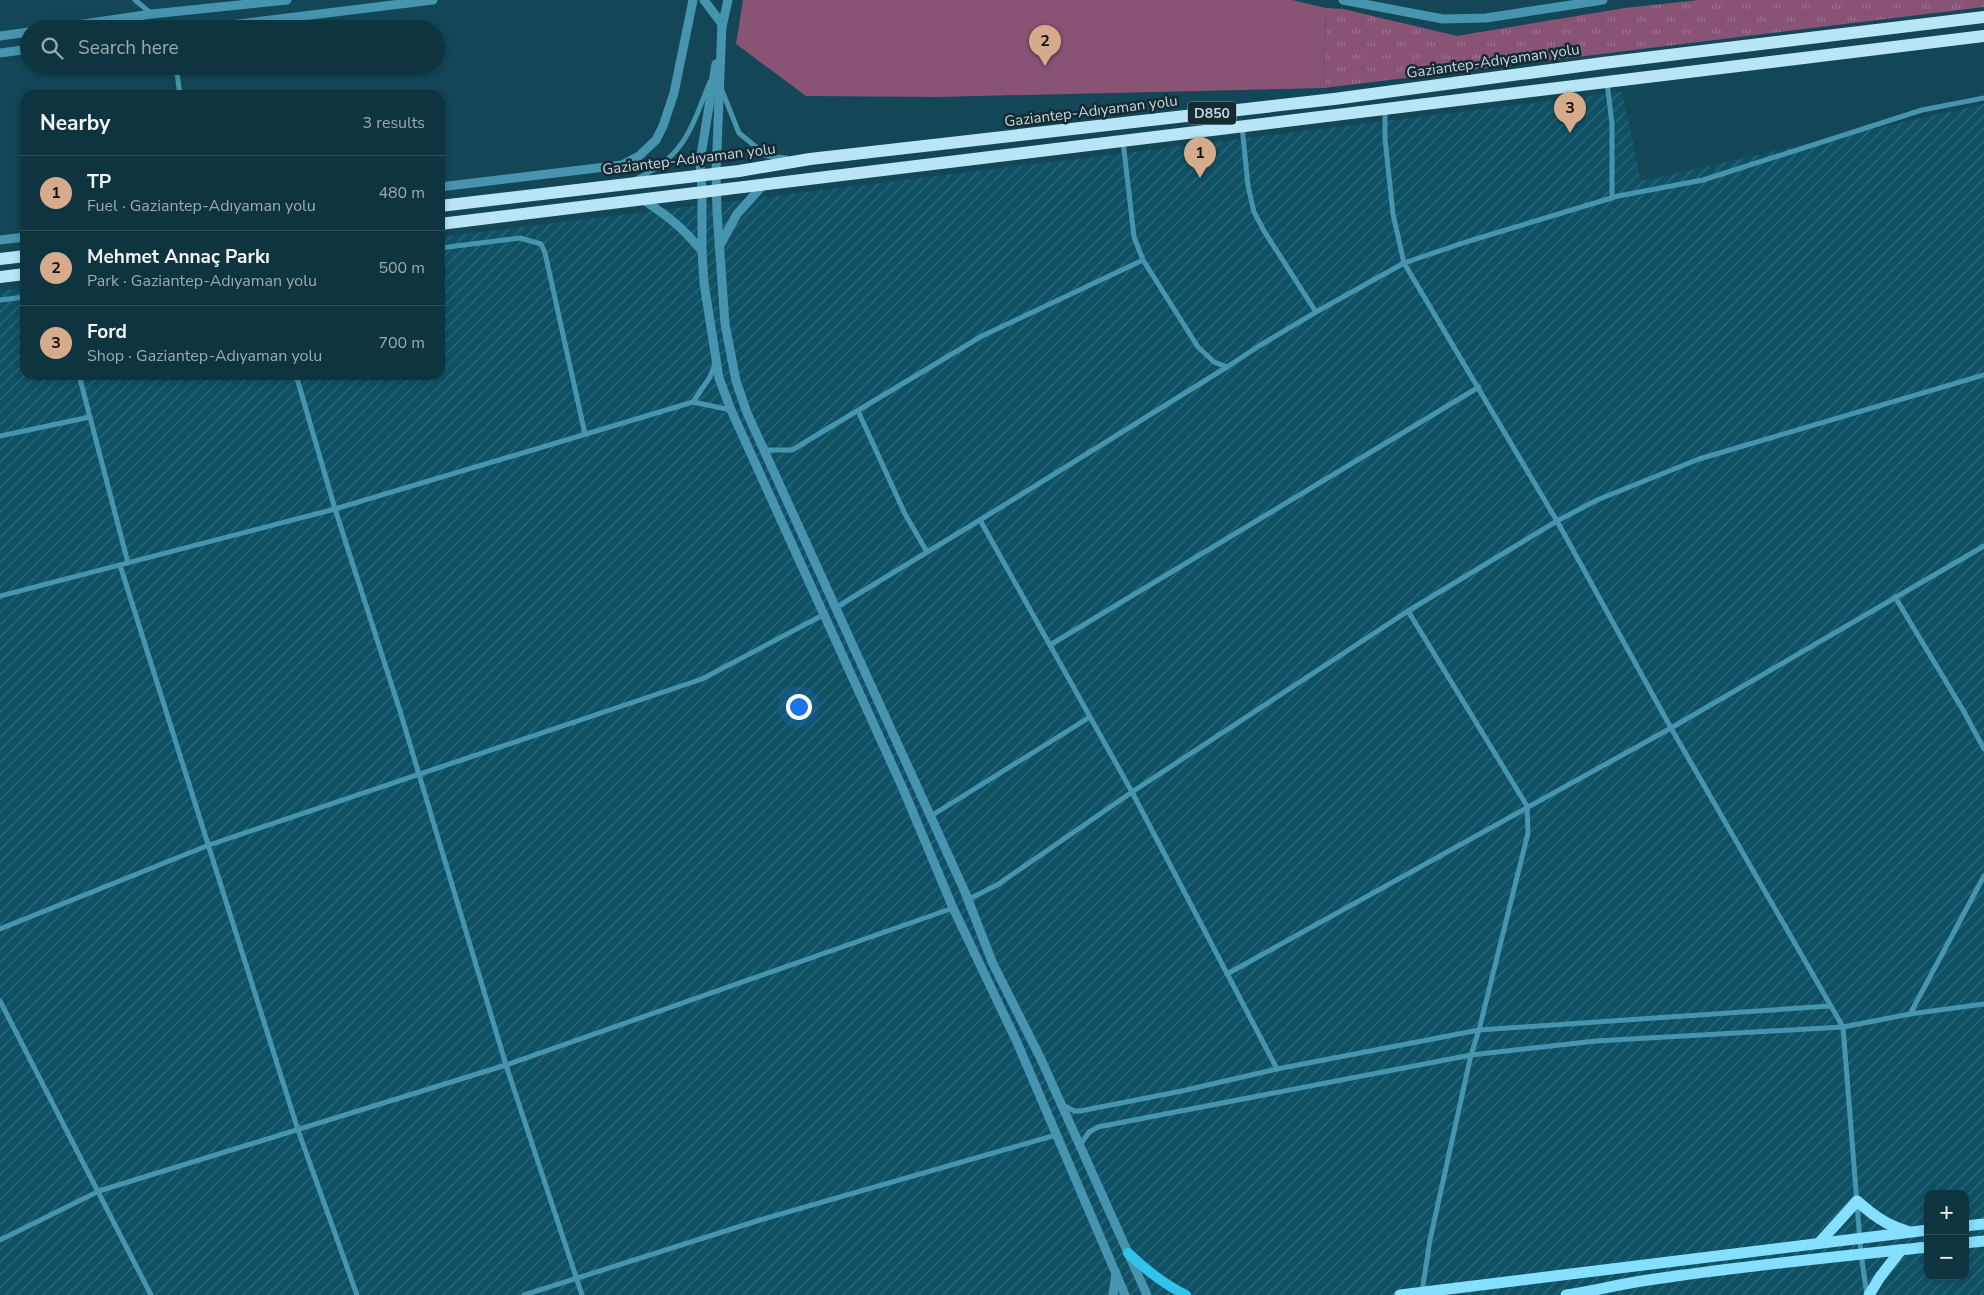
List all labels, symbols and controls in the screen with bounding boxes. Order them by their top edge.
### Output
search box [20,20,445,75]
pin: 2 [1029,25,1061,66]
icon: search [38,34,66,62]
text: Search here [78,35,179,61]
street label: Gaziantep-Adıyaman yolu [1405,39,1581,83]
street label: Gaziantep-Adıyaman yolu [1003,90,1179,132]
pin: 3 [1554,92,1586,133]
road number: D850 [1188,102,1236,125]
text: Nearby [40,109,110,137]
text: 3 results [363,112,425,134]
pin: 1 [1184,137,1216,178]
street label: Gaziantep-Adıyaman yolu [601,138,777,180]
text: TP [87,169,111,195]
text: 1 [51,182,61,204]
text: 480 m [378,182,425,204]
text: Fuel · Gaziantep-Adıyaman yolu [87,195,316,217]
text: Mehmet Annaç Parkı [87,244,270,270]
text: 2 [51,257,61,279]
text: 500 m [378,257,425,279]
text: Park · Gaziantep-Adıyaman yolu [87,270,317,292]
text: Ford [87,319,127,345]
text: 3 [51,332,61,354]
text: 700 m [378,332,425,354]
text: Shop · Gaziantep-Adıyaman yolu [87,345,322,367]
your location [786,694,812,720]
map controls [1924,1190,1969,1280]
button: + [1924,1190,1969,1235]
button: − [1924,1235,1969,1280]

